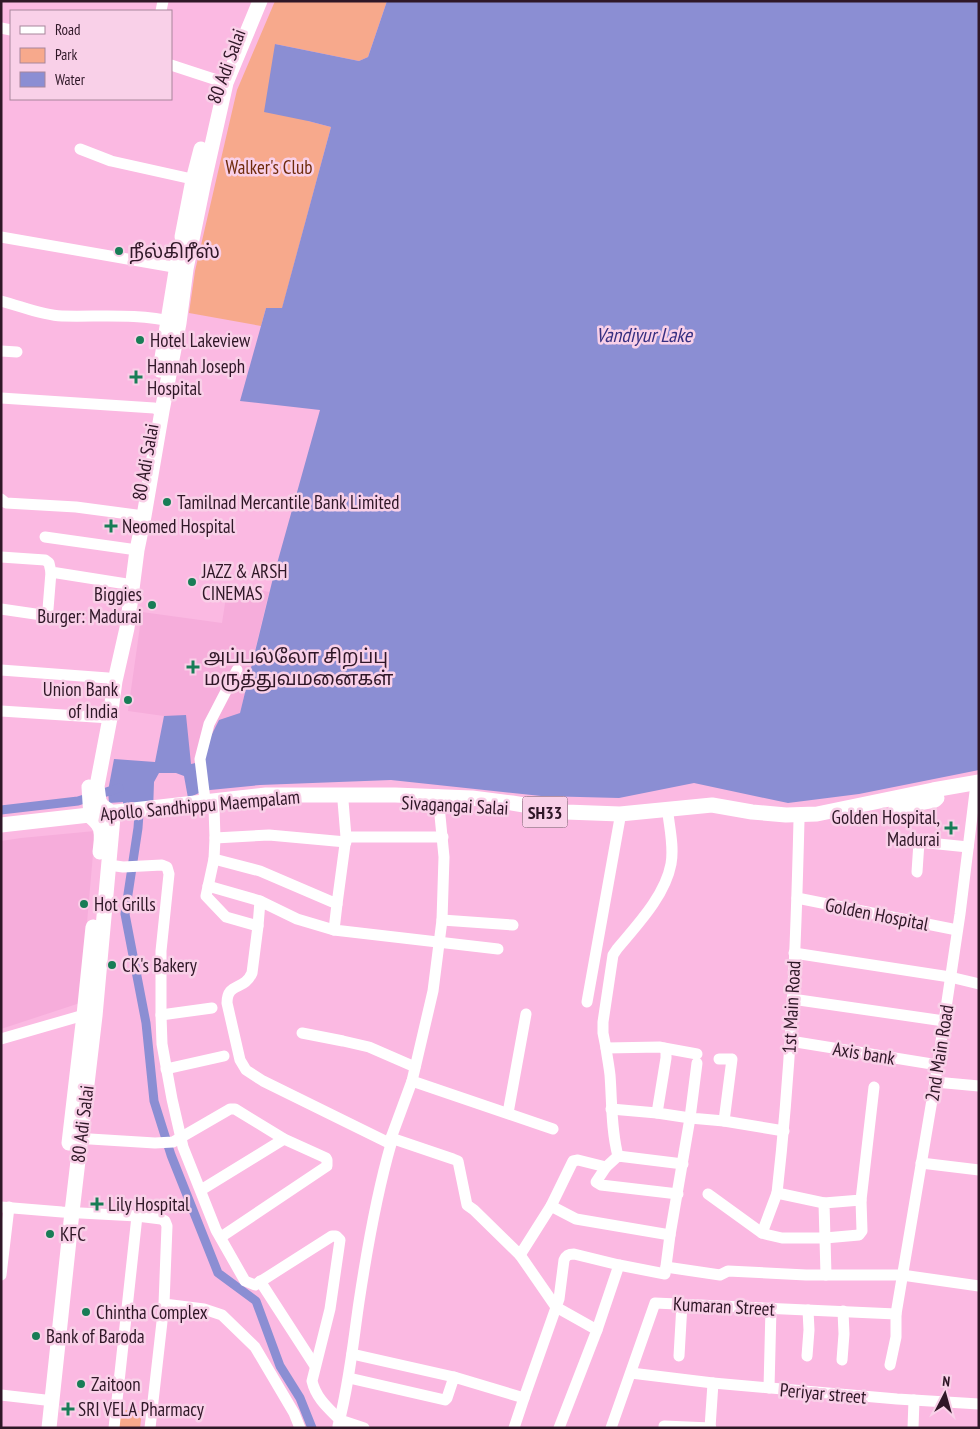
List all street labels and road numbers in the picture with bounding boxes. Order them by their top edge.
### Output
street label: 80 Adi Salai [201,25,251,107]
street label: 80 Adi Salai [126,422,164,502]
street label: Apollo Sandhippu Maempalam [99,784,301,826]
street label: Sivagangai Salai [401,790,509,820]
road number: SH33 [522,796,568,828]
street label: Golden Hospital [823,892,931,936]
street label: 1st Main Road [777,960,805,1054]
street label: 2nd Main Road [920,1003,958,1103]
street label: Axis bank [831,1036,897,1070]
street label: 80 Adi Salai [65,1084,99,1164]
street label: Kumaran Street [673,1291,776,1321]
street label: Periyar street [779,1377,868,1409]

